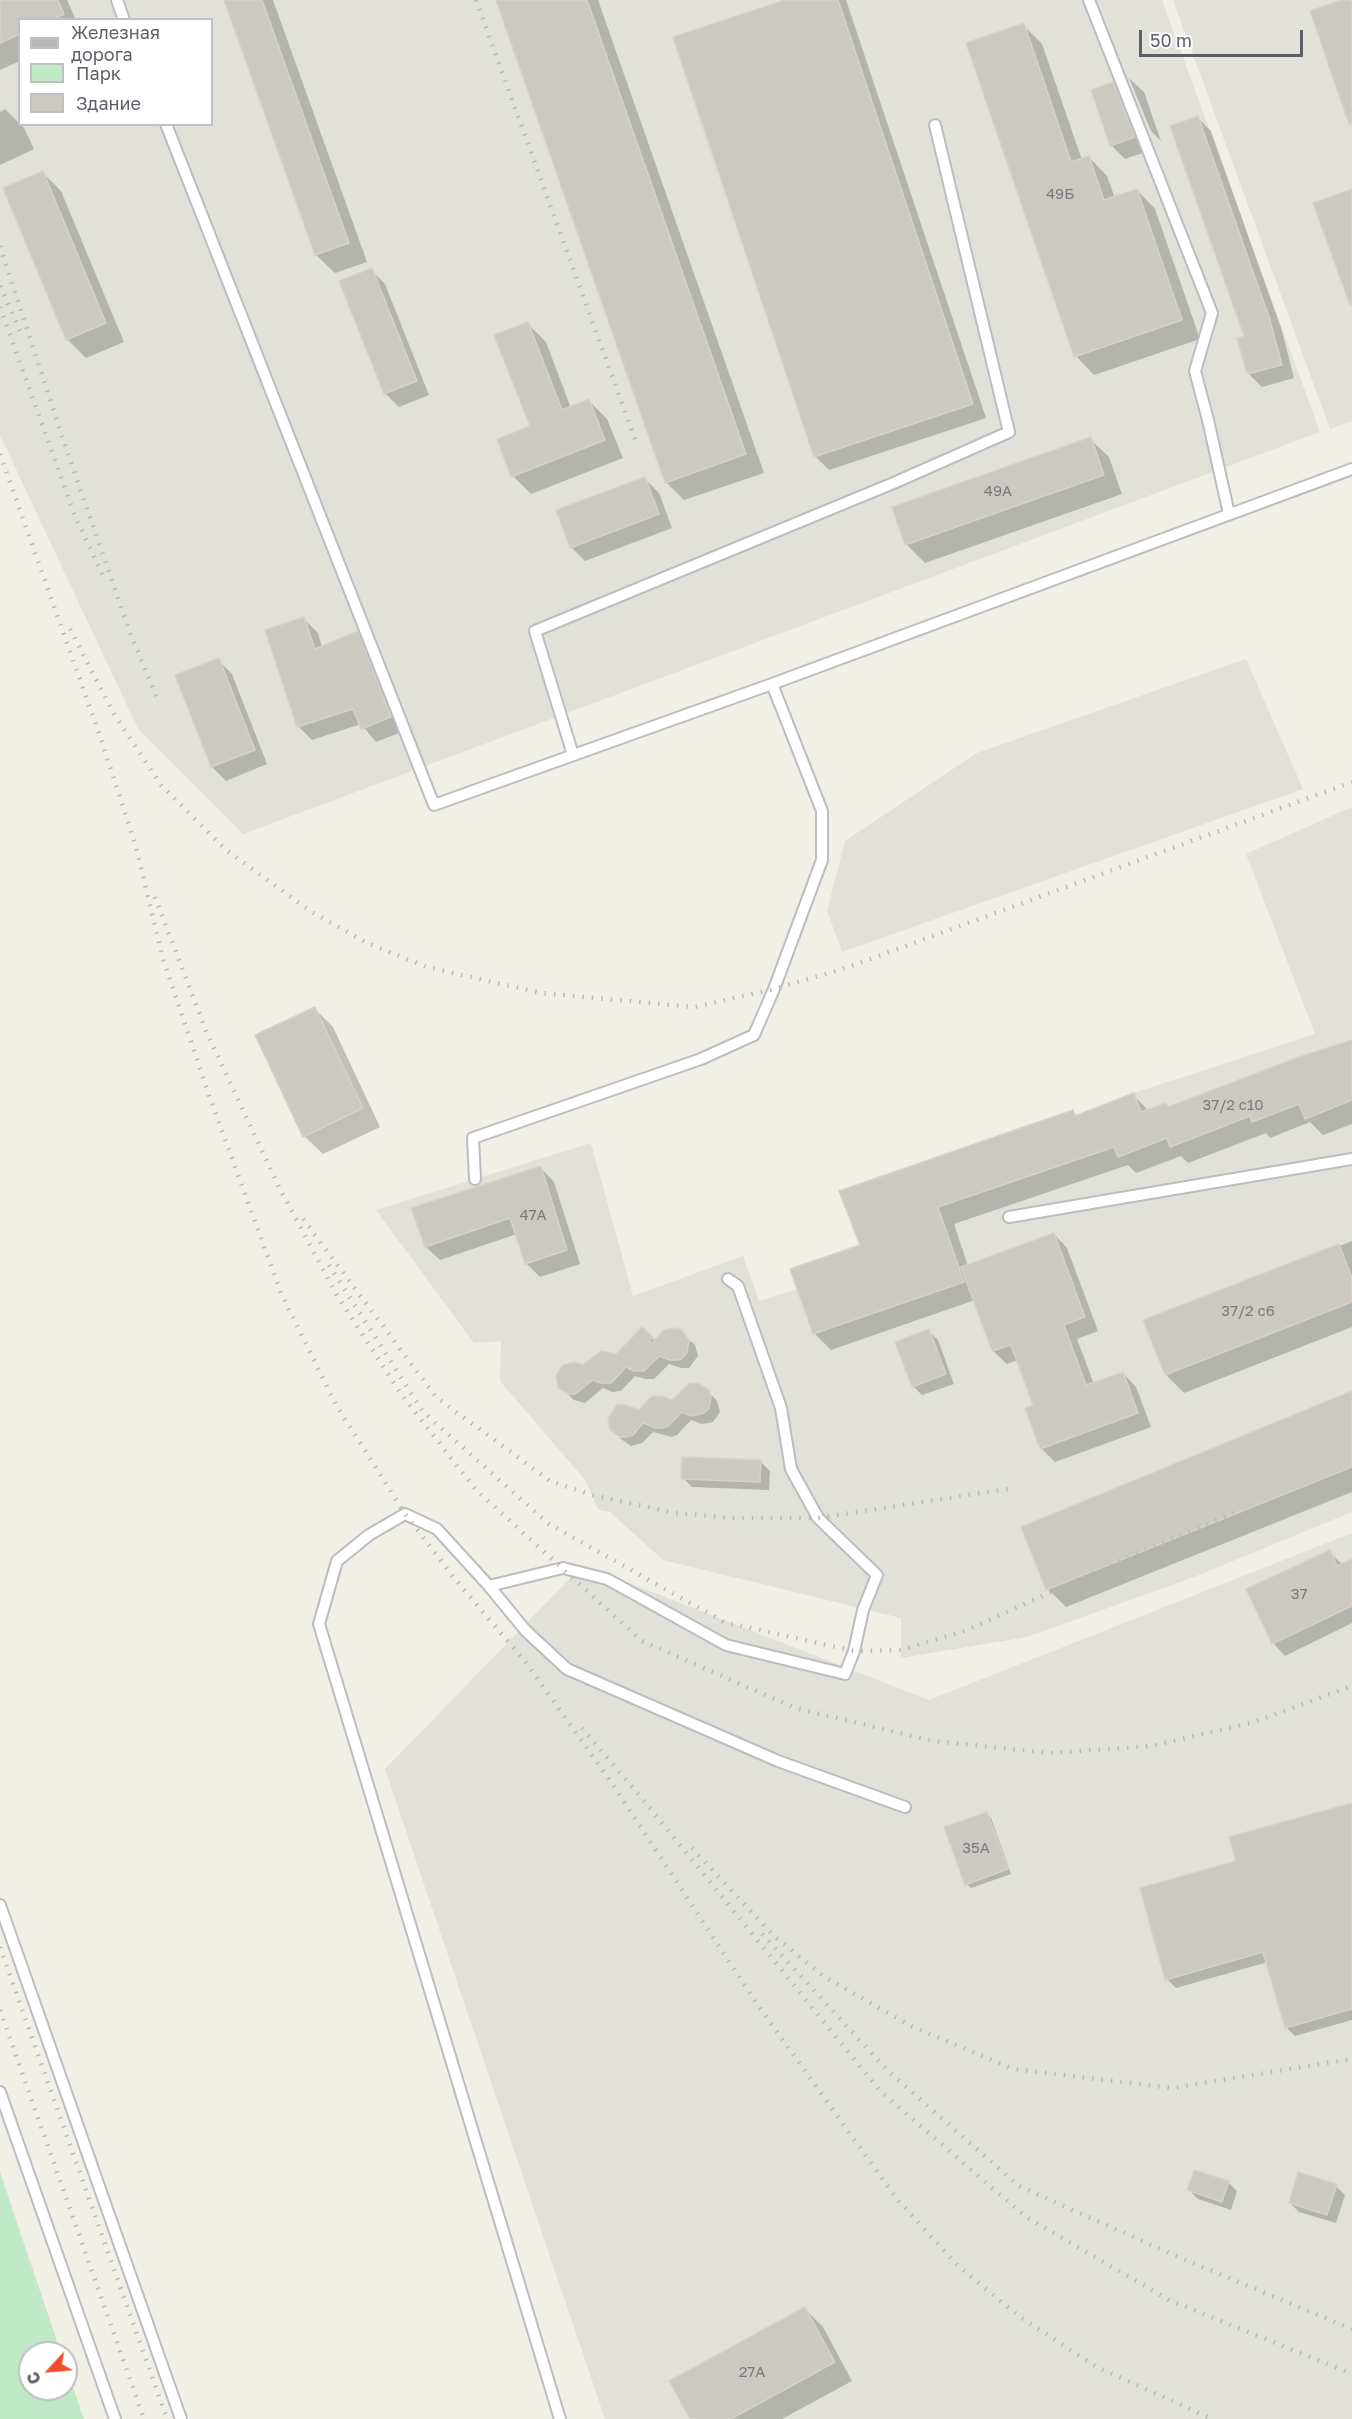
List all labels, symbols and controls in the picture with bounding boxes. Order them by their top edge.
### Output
legend [18,18,213,126]
scale bar [1142,18,1306,56]
text: Железная дорога [71,21,160,65]
text: 50 m [1150,29,1192,51]
text: Парк [76,62,121,84]
text: Здание [76,92,141,114]
house number: 49Б [1046,185,1074,203]
house number: 49А [984,482,1012,500]
house number: 37/2 с10 [1202,1096,1264,1114]
house number: 47А [519,1206,547,1224]
house number: 37/2 с6 [1221,1302,1275,1320]
house number: 37 [1291,1585,1307,1603]
house number: 35А [962,1839,990,1857]
north arrow [18,2341,78,2401]
house number: 27А [739,2363,765,2381]
text: С [22,2369,45,2388]

